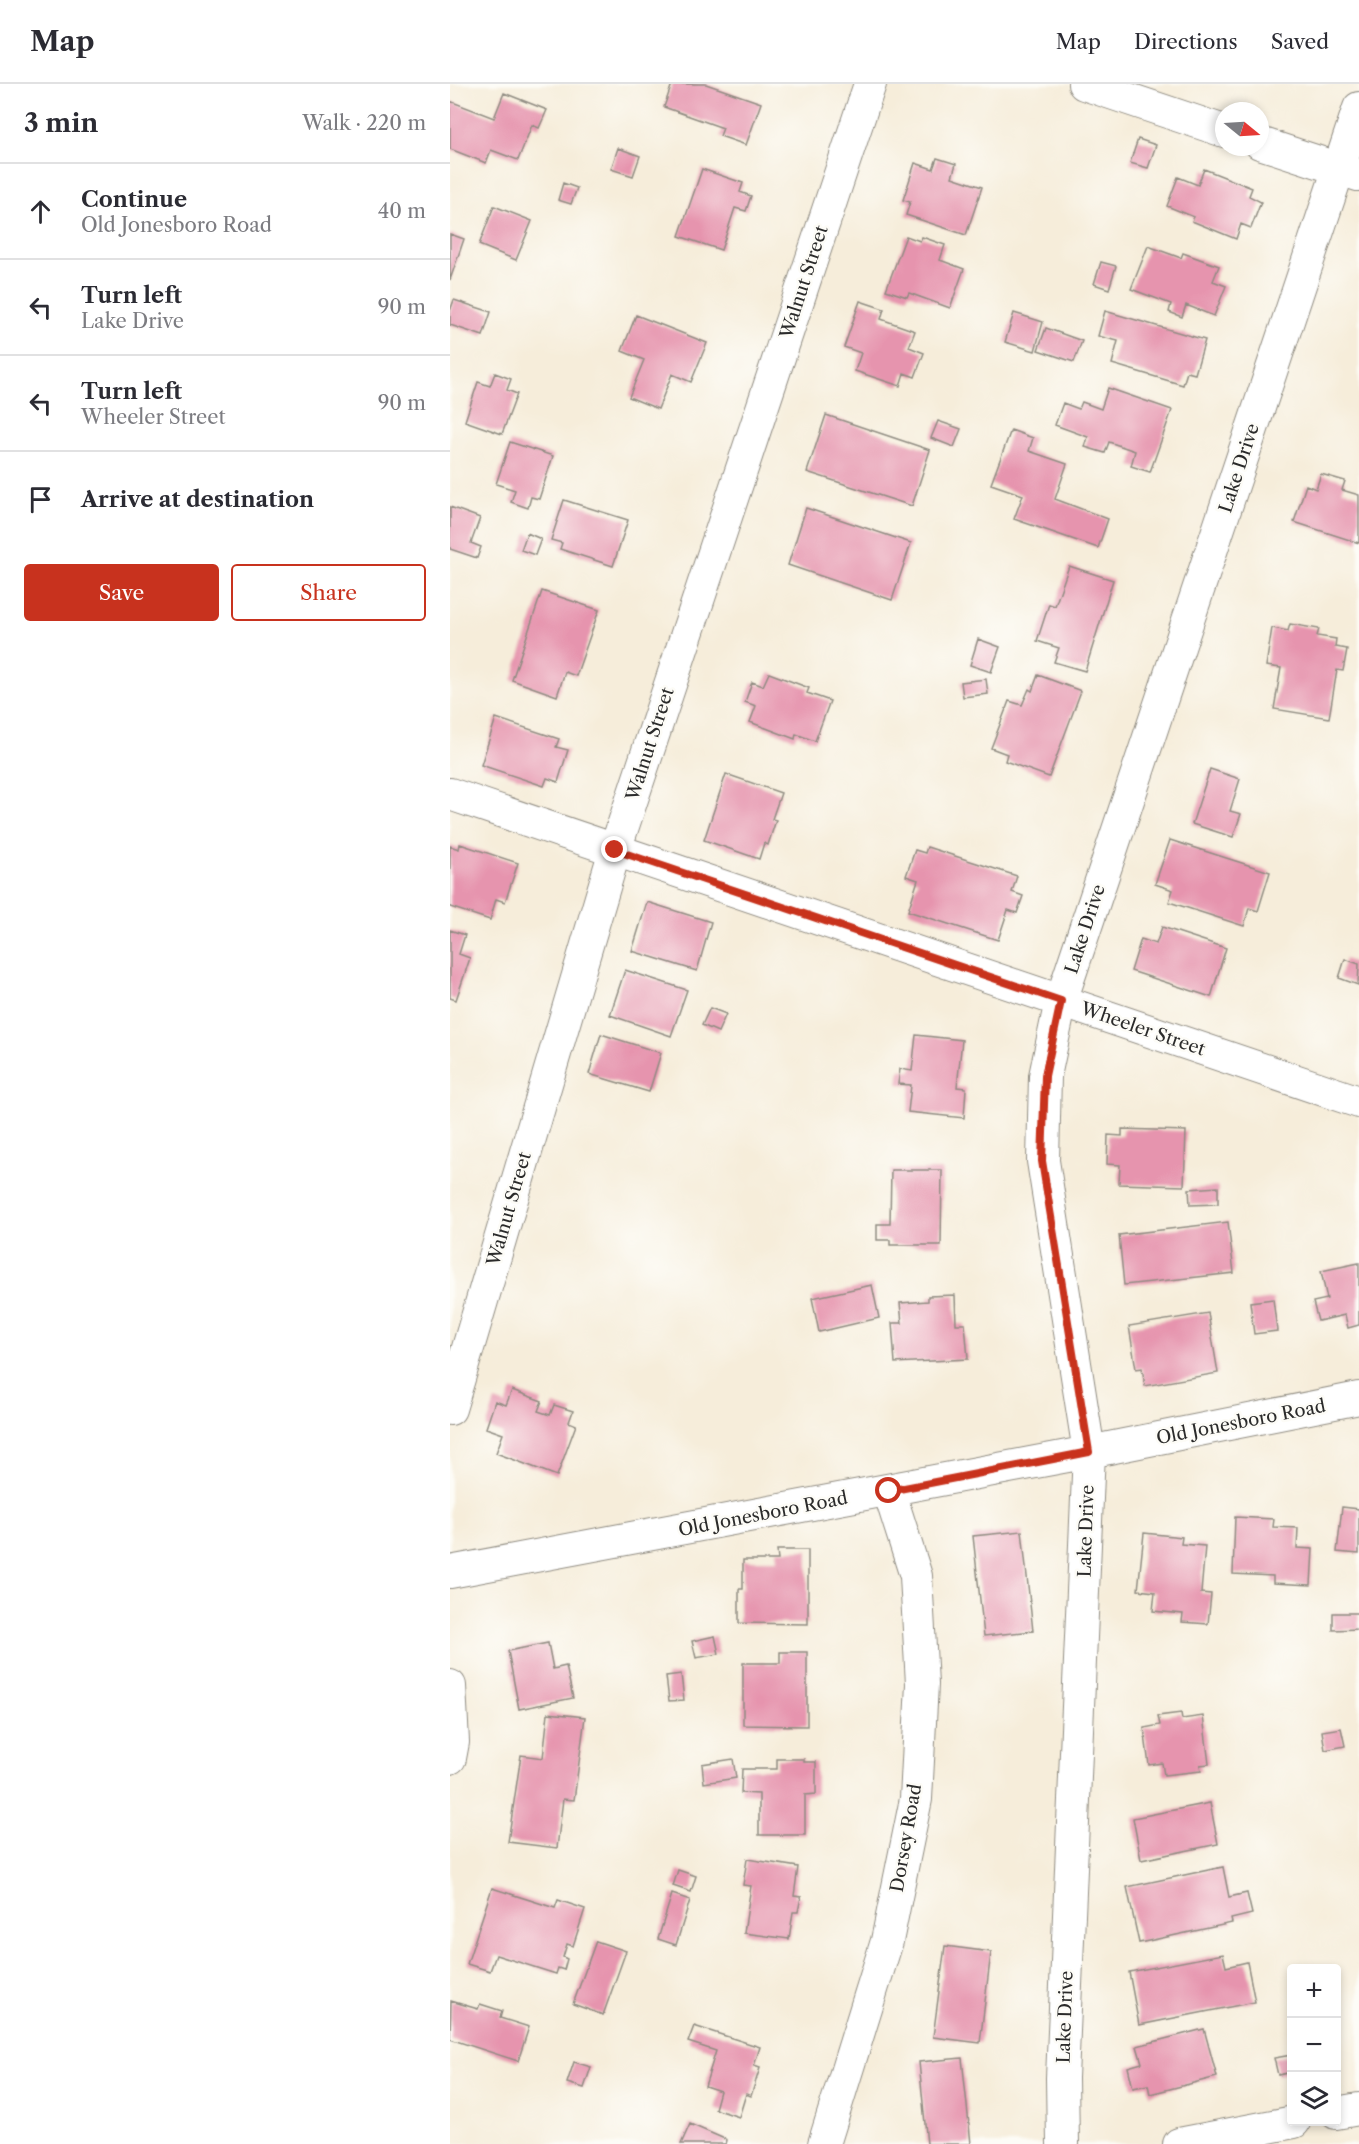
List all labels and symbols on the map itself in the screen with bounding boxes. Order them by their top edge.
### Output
north arrow [1215,102,1269,156]
street label: Walnut Street [775,222,833,342]
street label: Lake Drive [1214,421,1264,515]
street label: Walnut Street [621,684,679,804]
route end [601,836,627,862]
street label: Lake Drive [1060,882,1110,976]
street label: Wheeler Street [1077,997,1209,1061]
street label: Walnut Street [482,1149,536,1269]
street label: Old Jonesboro Road [1155,1395,1327,1449]
route start [875,1477,901,1503]
street label: Lake Drive [1073,1484,1099,1578]
street label: Old Jonesboro Road [677,1487,849,1541]
street label: Dorsey Road [886,1782,926,1894]
street label: Lake Drive [1052,1970,1078,2064]

